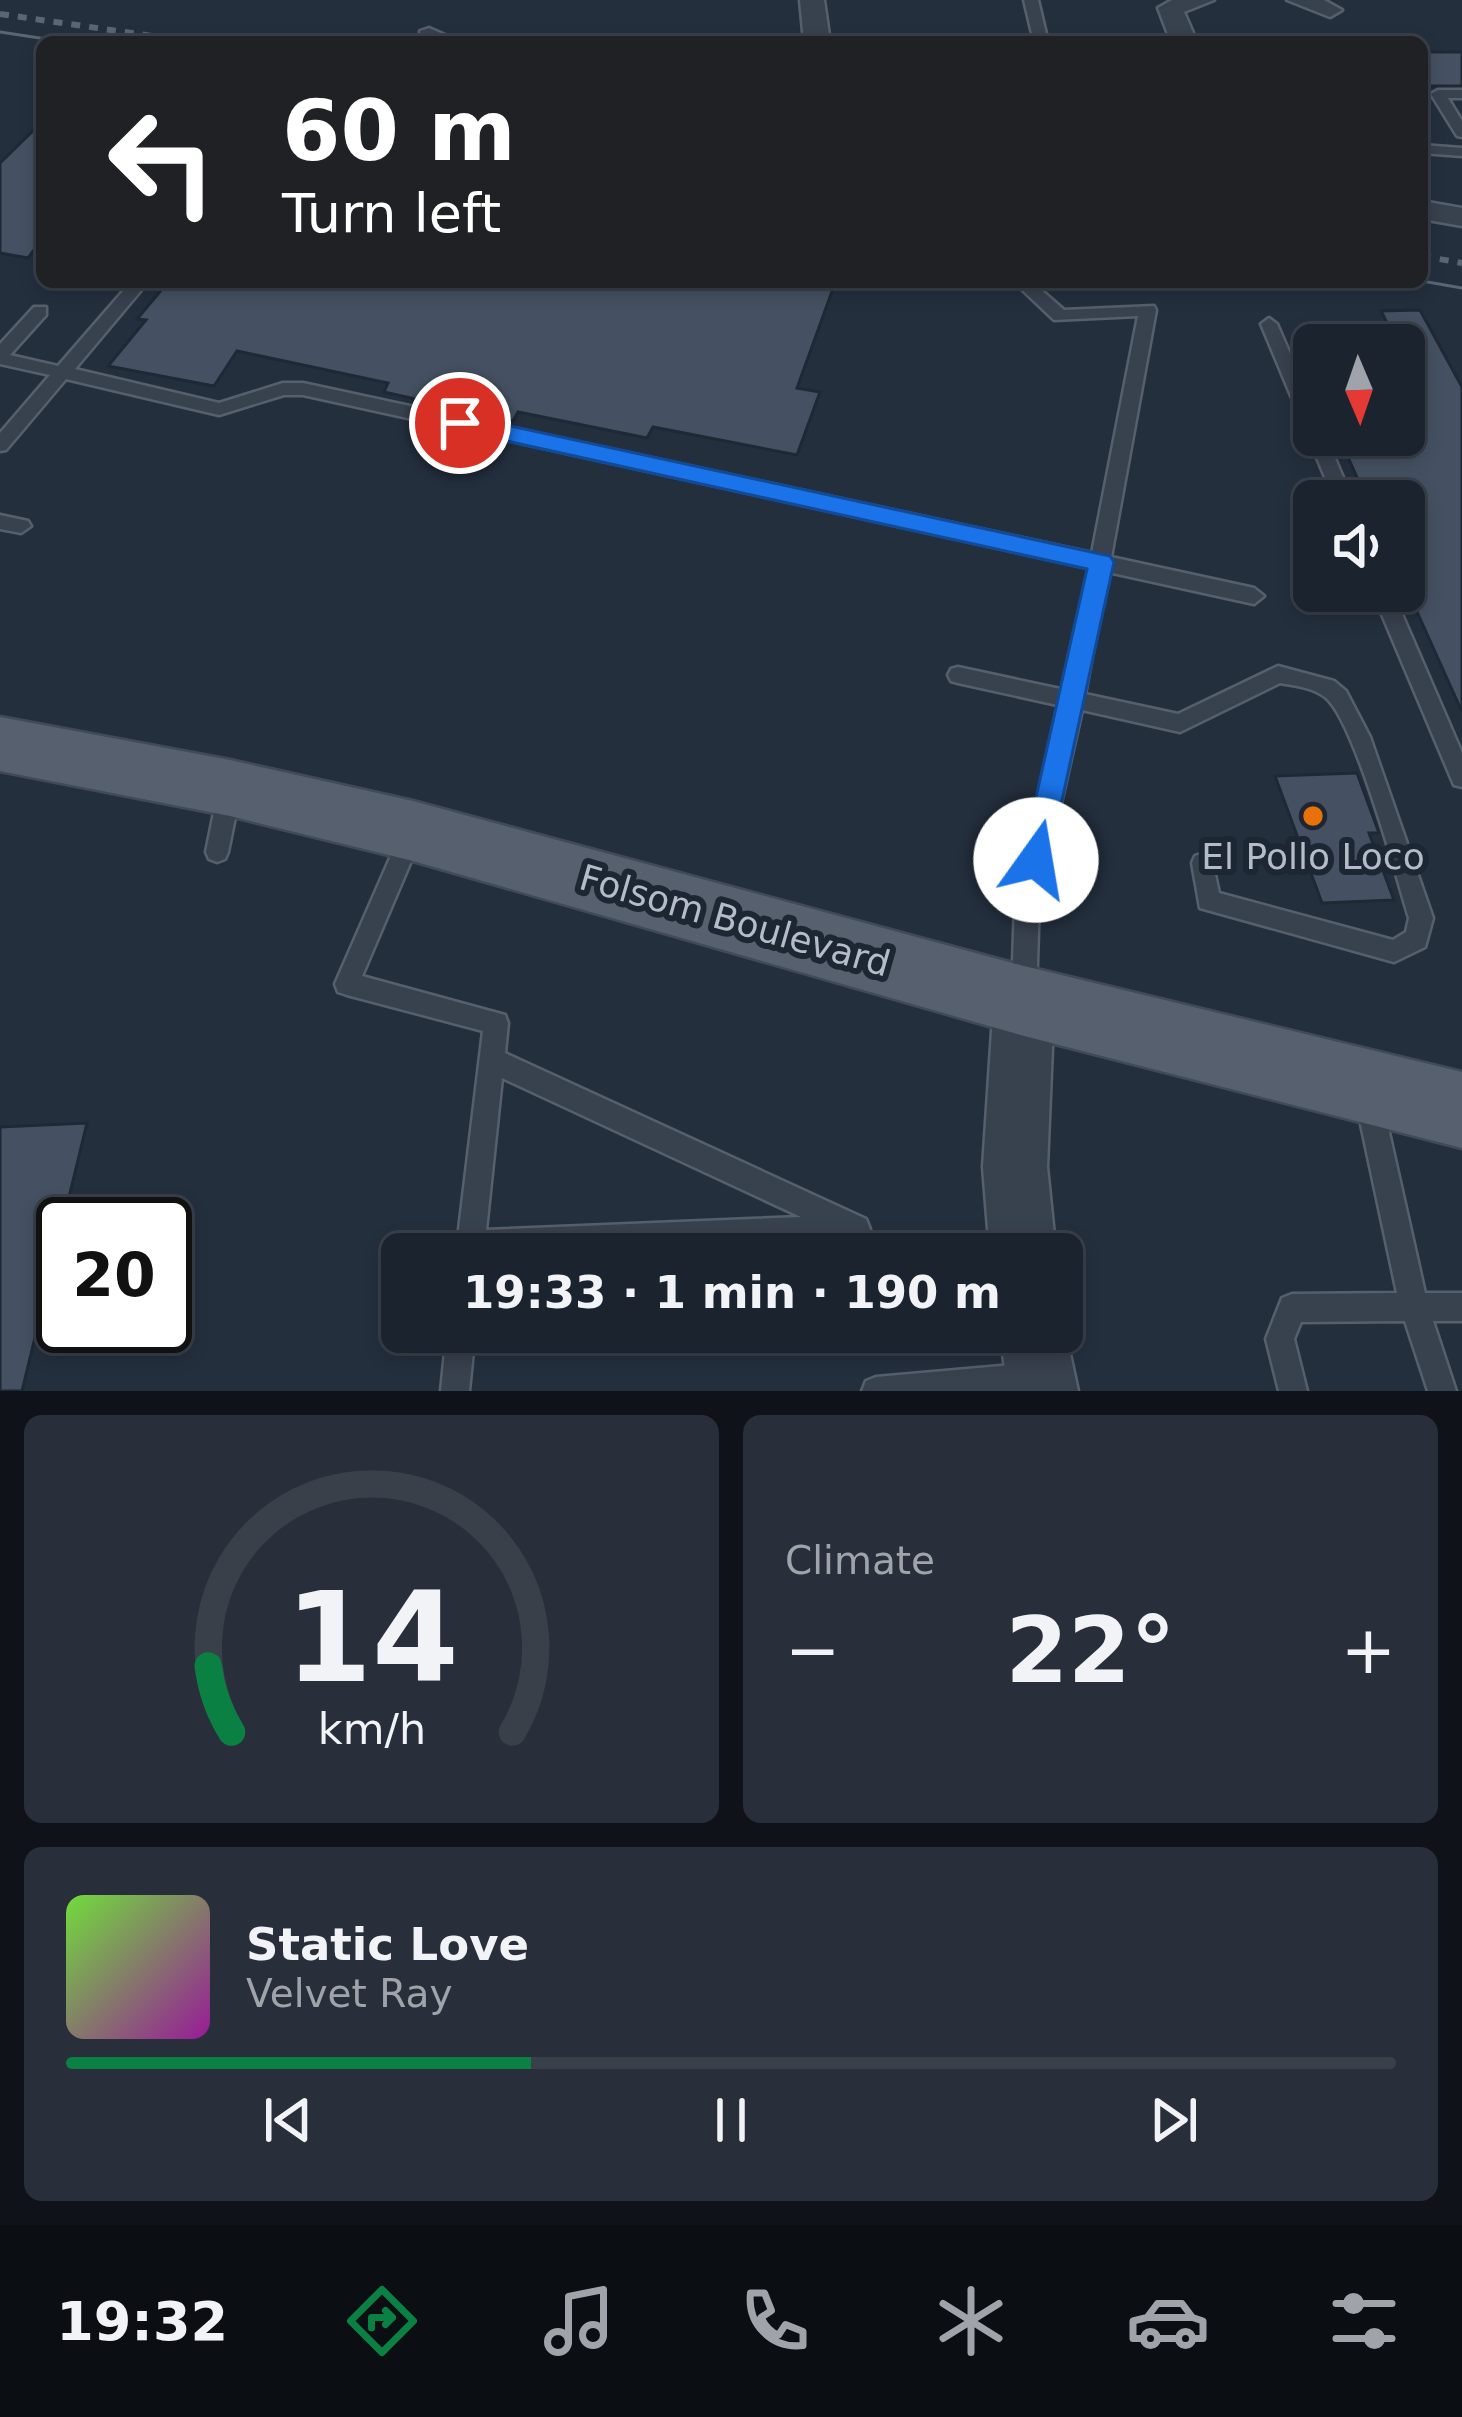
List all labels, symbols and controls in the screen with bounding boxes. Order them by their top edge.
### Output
text: 60 m [282,82,516,180]
icon: left [84,84,240,240]
text: Turn left [282,182,501,245]
north arrow [1293,324,1425,456]
map controls [1293,324,1425,612]
pin [409,372,511,474]
icon: arrive [427,390,493,456]
button: sound [1293,480,1425,612]
position arrow [973,797,1099,923]
marker: El Pollo Loco [1300,803,1326,829]
place label: El Pollo Loco [1201,836,1425,877]
street label: Folsom Boulevard [575,857,895,984]
speed limit sign: 20 [36,1197,192,1353]
text: 19:33 · 1 min · 190 m [463,1266,1001,1319]
text: Climate [785,1538,935,1583]
text: 14 [285,1565,458,1710]
text: 22° [1005,1598,1176,1703]
text: − [785,1612,840,1689]
text: + [1341,1612,1396,1689]
text: km/h [317,1704,426,1754]
text: Static Love [246,1918,529,1971]
text: Velvet Ray [246,1971,452,2016]
icon: previous [255,2087,321,2153]
icon: pause [698,2087,764,2153]
icon: next [1141,2087,1207,2153]
icon: directions [340,2279,424,2363]
icon: music [537,2279,621,2363]
icon: phone [733,2279,817,2363]
icon: climate [929,2279,1013,2363]
icon: car [1126,2279,1210,2363]
icon: filters [1322,2279,1406,2363]
text: 19:32 [56,2290,228,2353]

